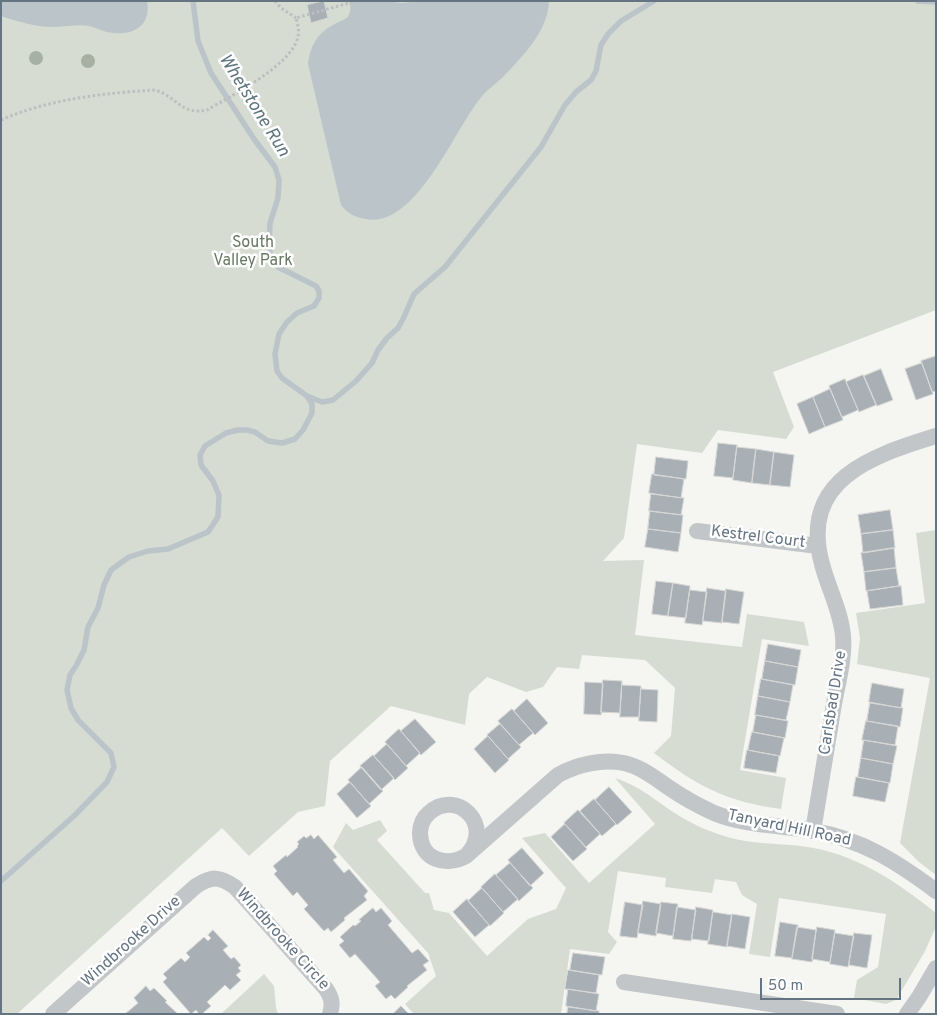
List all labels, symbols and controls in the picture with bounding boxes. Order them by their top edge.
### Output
water label: Whetstone Run [213,51,293,161]
park label: South Valley Park [213,234,293,272]
street label: Kestrel Court [710,523,806,553]
street label: Carlsbad Drive [816,649,852,757]
street label: Tanyard Hill Road [726,807,852,851]
street label: Windbrooke Circle [231,885,333,995]
street label: Windbrooke Drive [78,892,186,992]
scale bar [762,968,903,1000]
text: 50 m [768,977,803,996]

